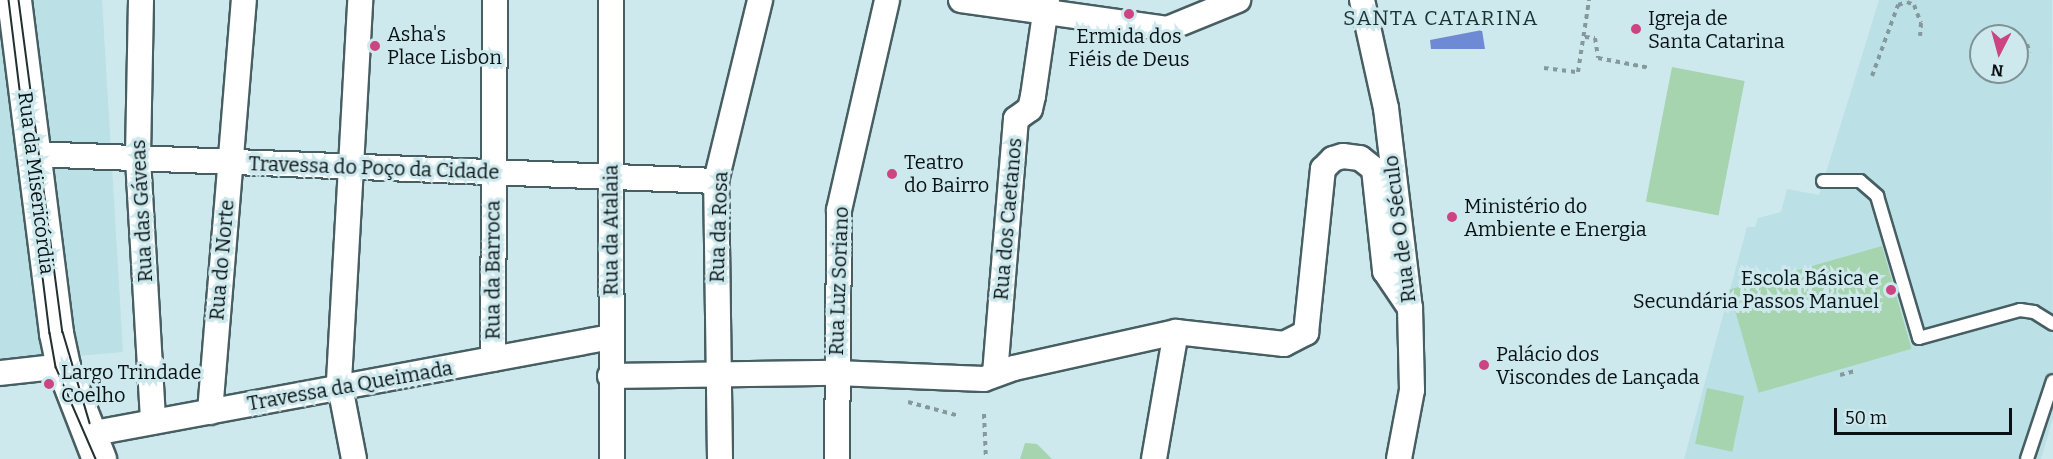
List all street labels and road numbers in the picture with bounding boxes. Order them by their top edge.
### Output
street label: Rua da Misericórdia [13,90,59,276]
street label: Rua dos Caetanos [989,137,1027,301]
street label: Rua das Gáveas [126,139,158,283]
street label: Travessa do Poço da Cidade [248,152,500,184]
street label: Rua de O Século [1379,154,1421,304]
street label: Rua da Atalaia [599,164,623,296]
street label: Rua da Rosa [705,171,733,283]
street label: Rua do Norte [205,199,239,321]
street label: Rua da Barroca [481,200,505,340]
street label: Rua Luz Soriano [824,206,854,356]
street label: Travessa da Queimada [245,356,455,416]

